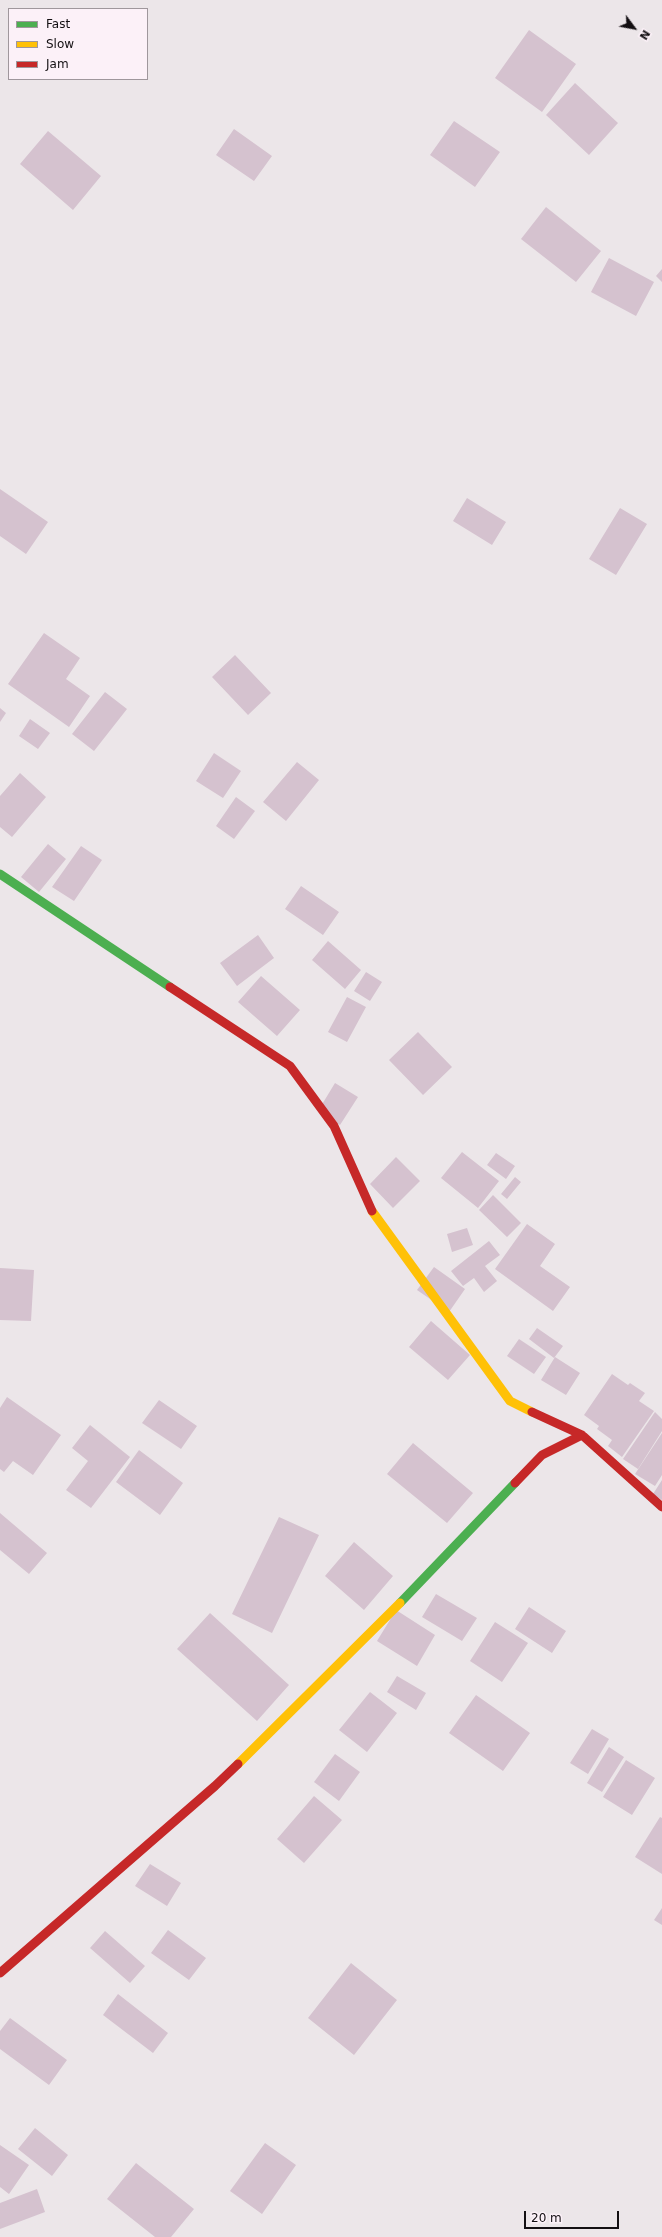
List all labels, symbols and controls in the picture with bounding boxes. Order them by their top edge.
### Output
legend [8,8,148,80]
north arrow [614,8,654,48]
text: Fast [46,17,70,31]
text: N [637,27,653,42]
text: Slow [46,37,74,51]
text: Jam [46,57,69,71]
scale bar [526,2203,621,2229]
text: 20 m [531,2211,562,2225]

